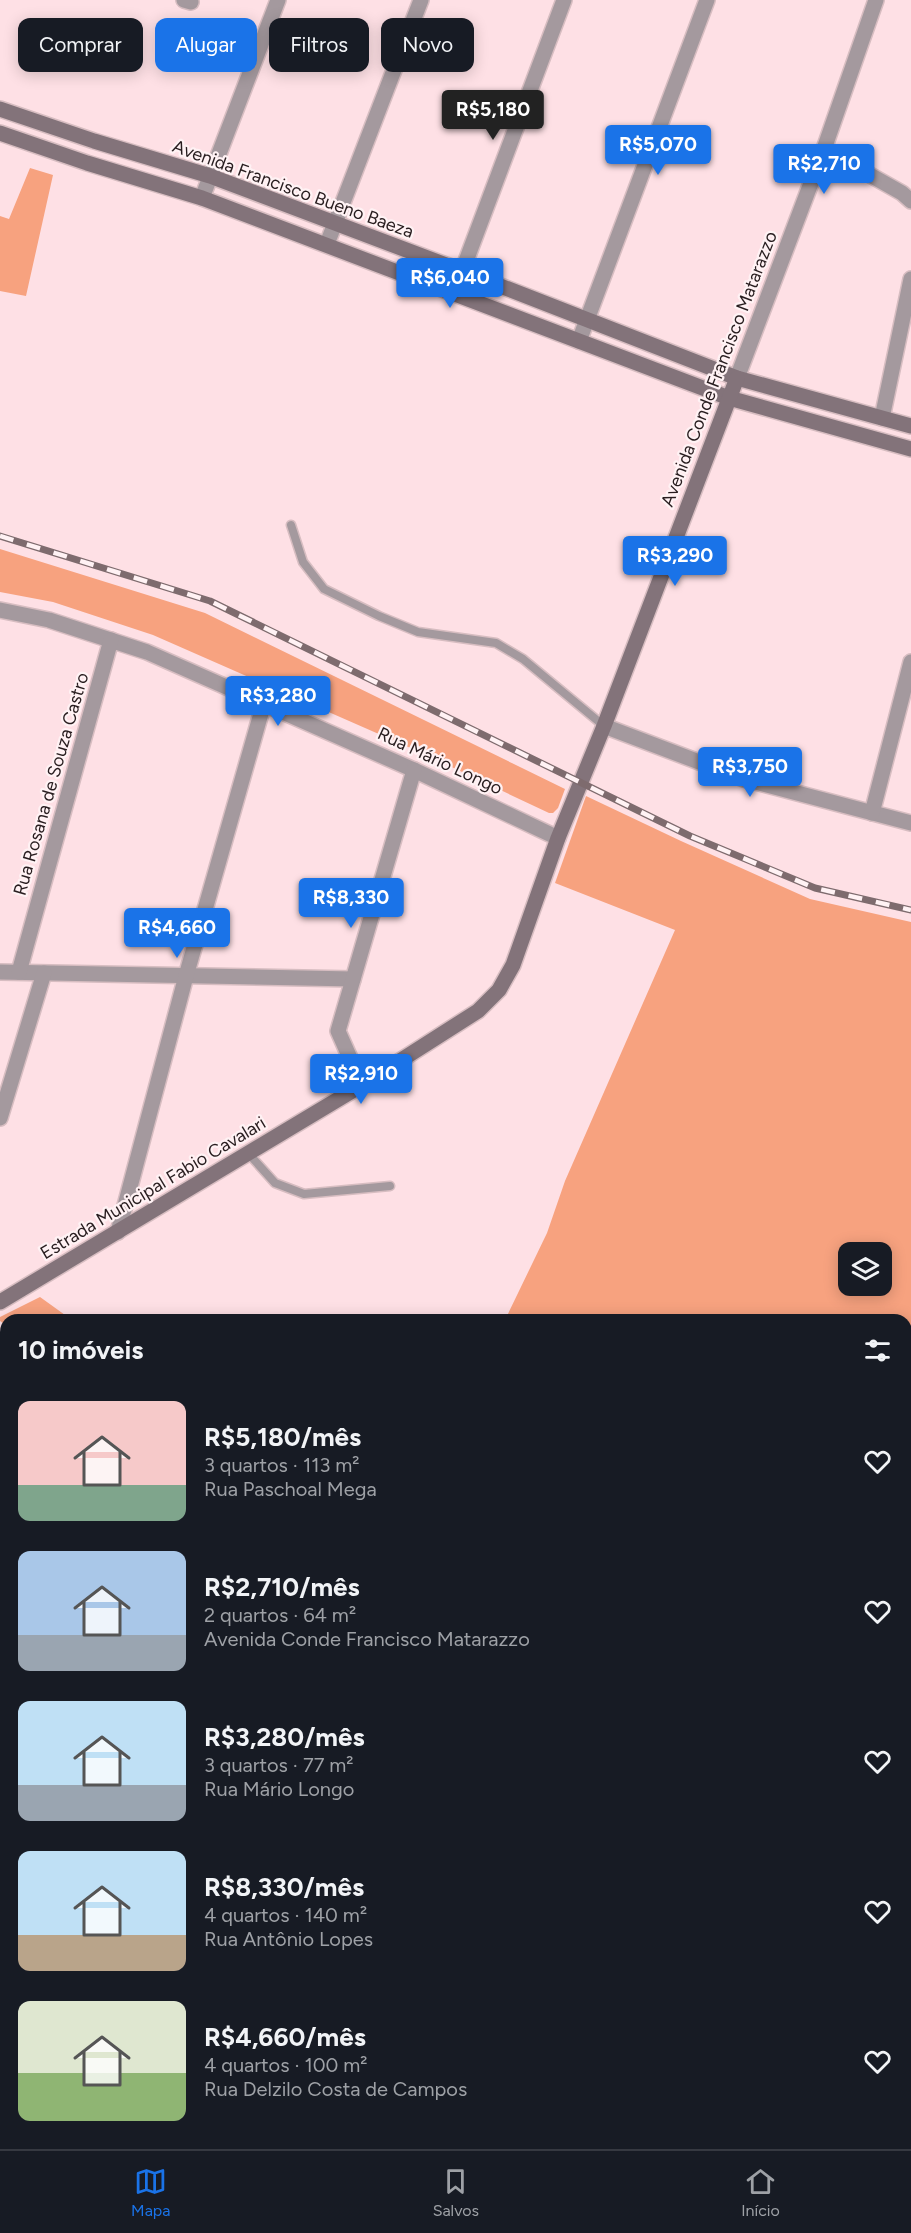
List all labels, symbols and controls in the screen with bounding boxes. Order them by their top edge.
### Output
chip: Comprar [18,18,143,72]
chip: Alugar [155,18,257,72]
chip: Filtros [269,18,369,72]
chip: Novo [381,18,474,72]
pin: R$5,180 [438,90,548,141]
text: R$5,180 [456,97,530,121]
pin: R$5,070 [603,125,713,176]
text: R$5,070 [619,132,697,156]
street label: Avenida Francisco Bueno Baeza [169,135,417,243]
pin: R$2,710 [769,144,879,195]
text: R$2,710 [787,151,861,175]
street label: Avenida Conde Francisco Matarazzo [656,228,782,510]
pin: R$6,040 [395,258,505,309]
text: R$6,040 [410,265,490,289]
pin: R$3,290 [620,536,730,587]
text: R$3,290 [637,543,713,567]
street label: Rua Rosana de Souza Castro [9,670,93,898]
pin: R$3,280 [223,676,333,727]
text: R$3,280 [239,683,317,707]
street label: Rua Mário Longo [374,722,506,800]
pin: R$3,750 [695,747,805,798]
text: R$3,750 [712,754,788,778]
pin: R$8,330 [296,878,406,929]
text: R$8,330 [313,885,389,909]
pin: R$4,660 [122,908,232,959]
text: R$4,660 [138,915,216,939]
pin: R$2,910 [306,1054,416,1105]
text: R$2,910 [324,1061,398,1085]
street label: Estrada Municipal Fabio Cavalari [36,1112,270,1264]
map controls [838,1242,892,1296]
button: layers [838,1242,892,1296]
text: 10 imóveis [18,1334,143,1366]
icon: filters [861,1334,894,1367]
text: R$5,180/mês [204,1421,361,1453]
icon: home [66,1425,138,1497]
icon: heart [861,1445,894,1478]
text: 3 quartos · 113 m² [204,1453,359,1477]
text: Rua Paschoal Mega [204,1477,377,1501]
text: R$2,710/mês [204,1571,360,1603]
icon: home [66,1575,138,1647]
icon: heart [861,1595,894,1628]
text: 2 quartos · 64 m² [204,1603,356,1627]
text: Avenida Conde Francisco Matarazzo [204,1627,530,1651]
text: R$3,280/mês [204,1721,365,1753]
icon: home [66,1725,138,1797]
icon: heart [861,1745,894,1778]
text: 3 quartos · 77 m² [204,1753,354,1777]
text: Rua Mário Longo [204,1777,354,1801]
text: R$8,330/mês [204,1871,364,1903]
icon: home [66,1875,138,1947]
icon: heart [861,1895,894,1928]
text: 4 quartos · 140 m² [204,1903,367,1927]
text: Rua Antônio Lopes [204,1927,373,1951]
text: R$4,660/mês [204,2021,366,2053]
icon: home [66,2025,138,2097]
icon: heart [861,2045,894,2078]
text: 4 quartos · 100 m² [204,2053,368,2077]
text: Rua Delzilo Costa de Campos [204,2077,467,2101]
tab: Mapa [131,2165,170,2220]
tab: Salvos [433,2165,479,2220]
tab: Início [741,2165,780,2220]

